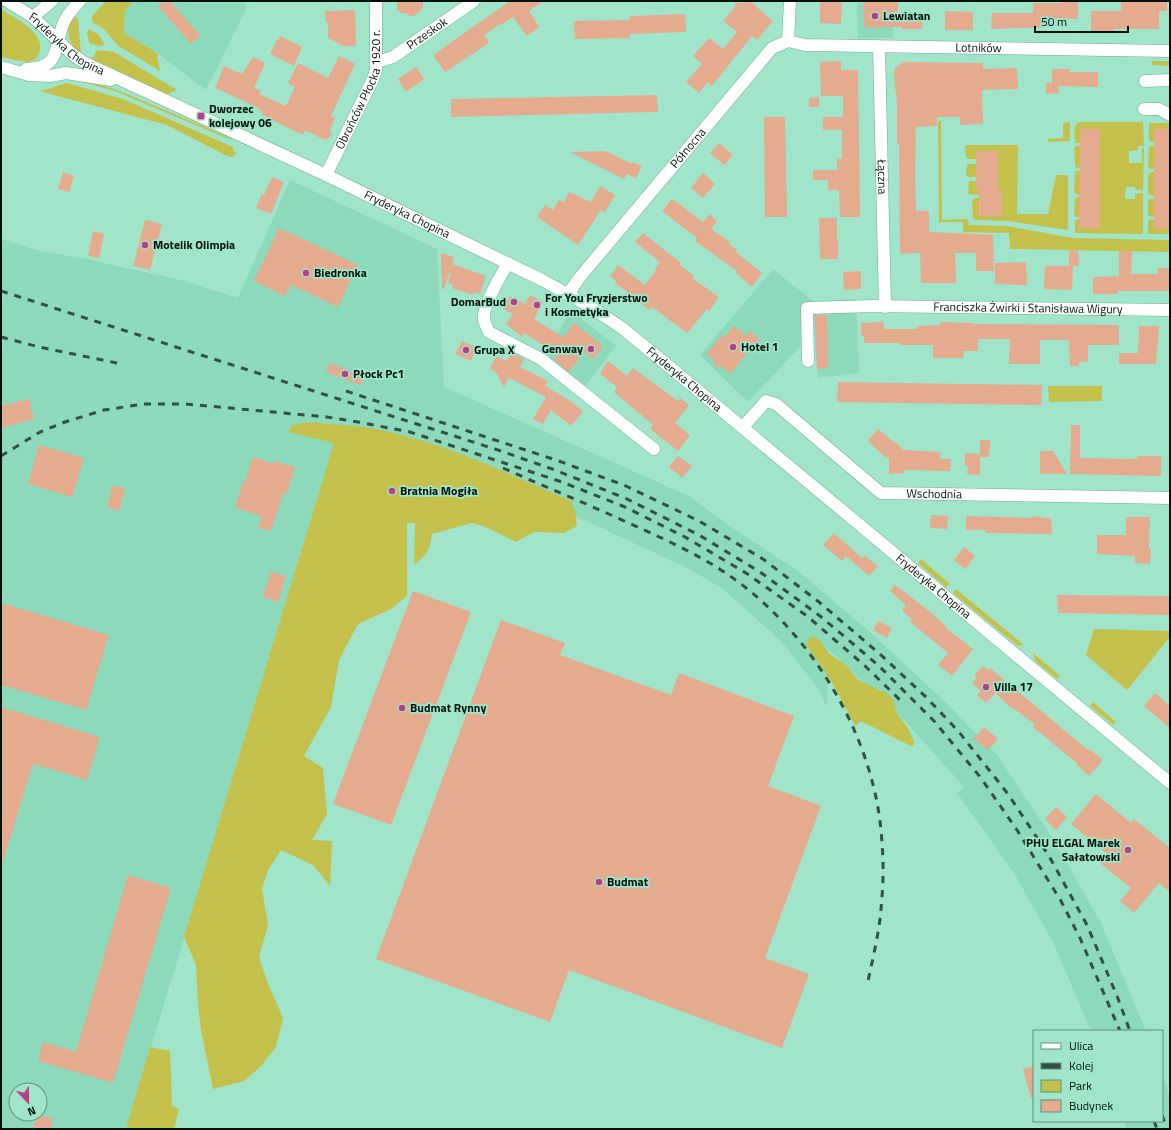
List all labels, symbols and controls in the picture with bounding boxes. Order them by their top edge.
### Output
place label: Lewiatan [883,6,930,25]
street label: Fryderyka Chopina [26,7,108,80]
scale bar [1035,8,1128,34]
marker: Lewiatan [870,11,880,21]
street label: Przeskok [402,12,451,54]
text: 50 m [1041,12,1067,31]
street label: Obrońców Płocka 1920 r. [330,30,385,152]
street label: Lotników [955,37,1002,57]
place label: Dworzec kolejowy 06 [209,99,272,132]
marker: Dworzec kolejowy 06 [196,111,206,121]
street label: Północna [665,123,710,172]
street label: Łączna [873,158,892,195]
street label: Fryderyka Chopina [361,185,453,243]
place label: Motelik Olimpia [153,235,235,254]
marker: Motelik Olimpia [140,240,150,250]
place label: Biedronka [314,263,367,282]
marker: Biedronka [301,268,311,278]
place label: For You Fryzjerstwo i Kosmetyka [545,288,648,321]
place label: DomarBud [451,292,506,311]
marker: DomarBud [509,297,519,307]
street label: Franciszka Żwirki i Stanisława Wigury [933,297,1123,318]
marker: For You Fryzjerstwo i Kosmetyka [532,300,542,310]
place label: Hotel 1 [741,337,779,356]
place label: Genway [542,339,583,358]
place label: Grupa X [474,340,515,359]
street label: Fryderyka Chopina [642,342,727,416]
marker: Hotel 1 [728,342,738,352]
marker: Genway [586,344,596,354]
marker: Grupa X [461,345,471,355]
place label: Płock Pc1 [353,364,404,383]
marker: Płock Pc1 [340,369,350,379]
place label: Bratnia Mogiła [400,481,478,500]
street label: Wschodnia [906,483,962,503]
marker: Bratnia Mogiła [387,486,397,496]
street label: Fryderyka Chopina [892,549,976,623]
place label: Villa 17 [994,677,1033,696]
marker: Villa 17 [981,682,991,692]
place label: Budmat Rynny [410,698,486,717]
marker: Budmat Rynny [397,703,407,713]
place label: PHU ELGAL Marek Sałatowski [1026,833,1121,866]
marker: PHU ELGAL Marek Sałatowski [1123,845,1133,855]
place label: Budmat [607,872,649,891]
marker: Budmat [594,877,604,887]
legend [1033,1030,1163,1122]
text: Ulica [1069,1036,1093,1055]
text: Kolej [1069,1056,1093,1075]
text: Park [1069,1076,1092,1095]
north arrow [8,1082,48,1122]
text: Budynek [1069,1096,1113,1115]
text: N [25,1102,38,1120]

